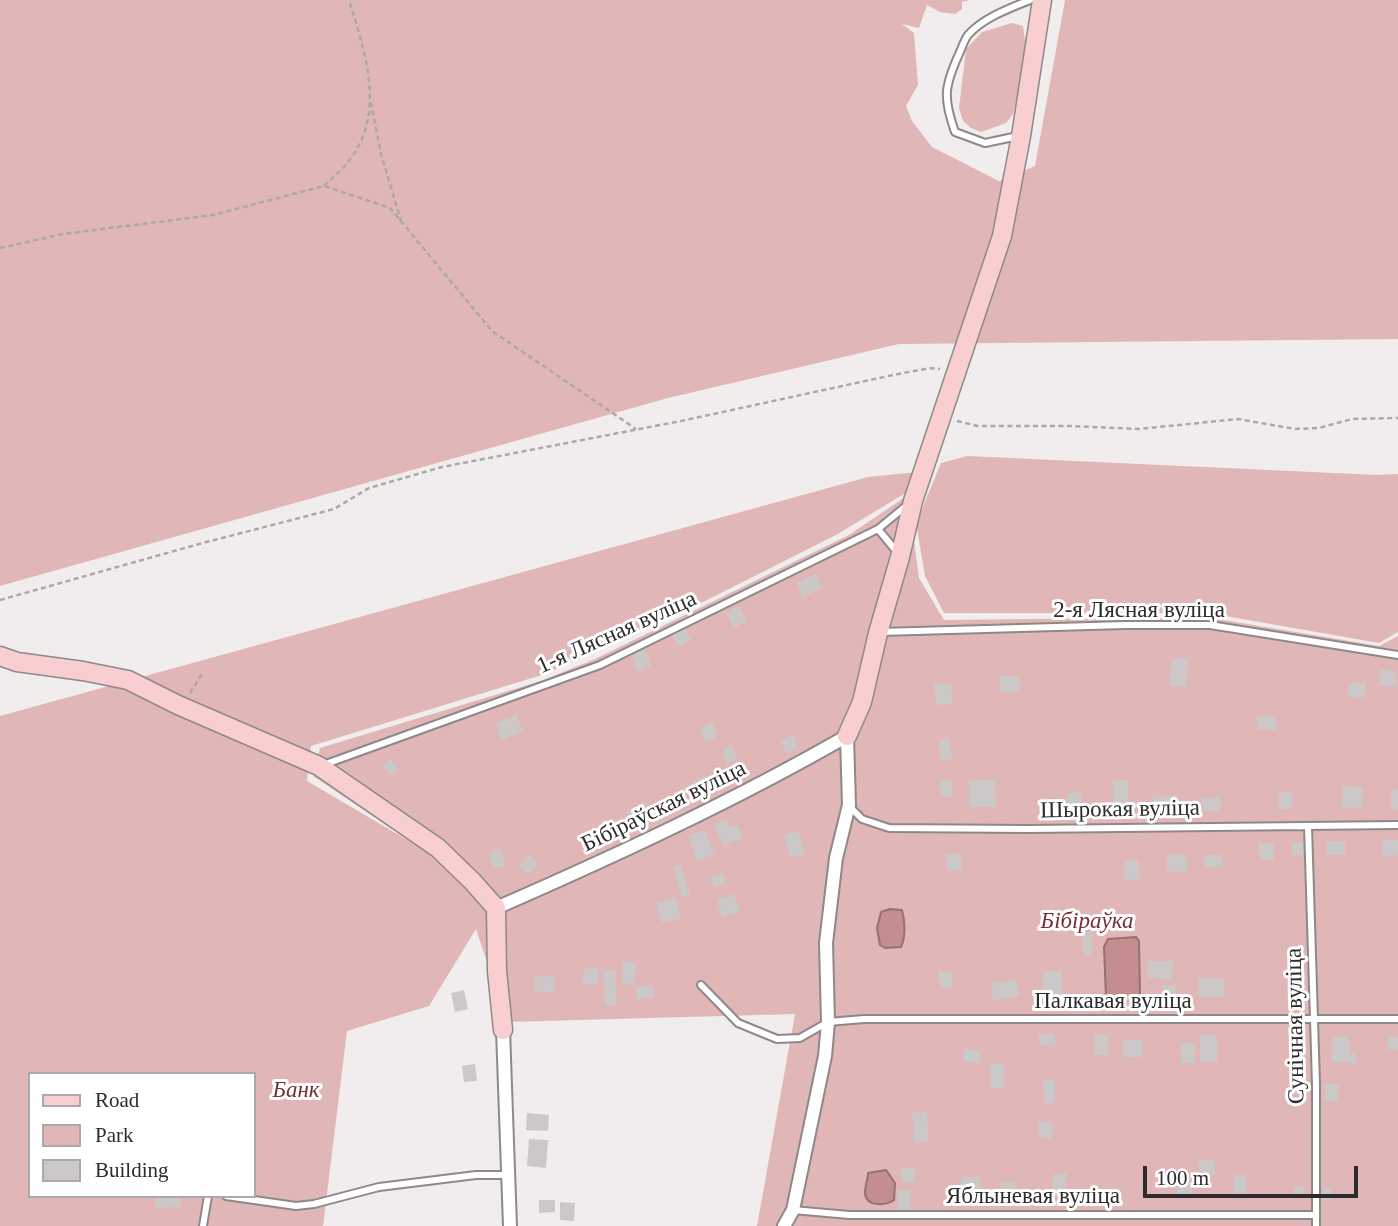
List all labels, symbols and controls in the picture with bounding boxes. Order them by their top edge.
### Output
street label: 1-я Лясная вуліца [533,585,701,681]
street label: 2-я Лясная вуліца [1053,597,1225,625]
street label: Бібіраўская вуліца [577,755,751,859]
street label: Шырокая вуліца [1040,795,1200,825]
park label: Бібіраўка [1041,908,1133,936]
street label: Сунічная вуліца [1281,948,1311,1104]
street label: Палкавая вуліца [1034,988,1192,1016]
legend [28,1072,256,1198]
park label: Банк [272,1077,320,1105]
text: Road [95,1088,139,1112]
text: Park [95,1123,134,1147]
scale bar [1146,1152,1361,1196]
text: Building [95,1158,169,1182]
text: 100 m [1156,1166,1209,1190]
street label: Яблыневая вуліца [946,1183,1120,1211]

